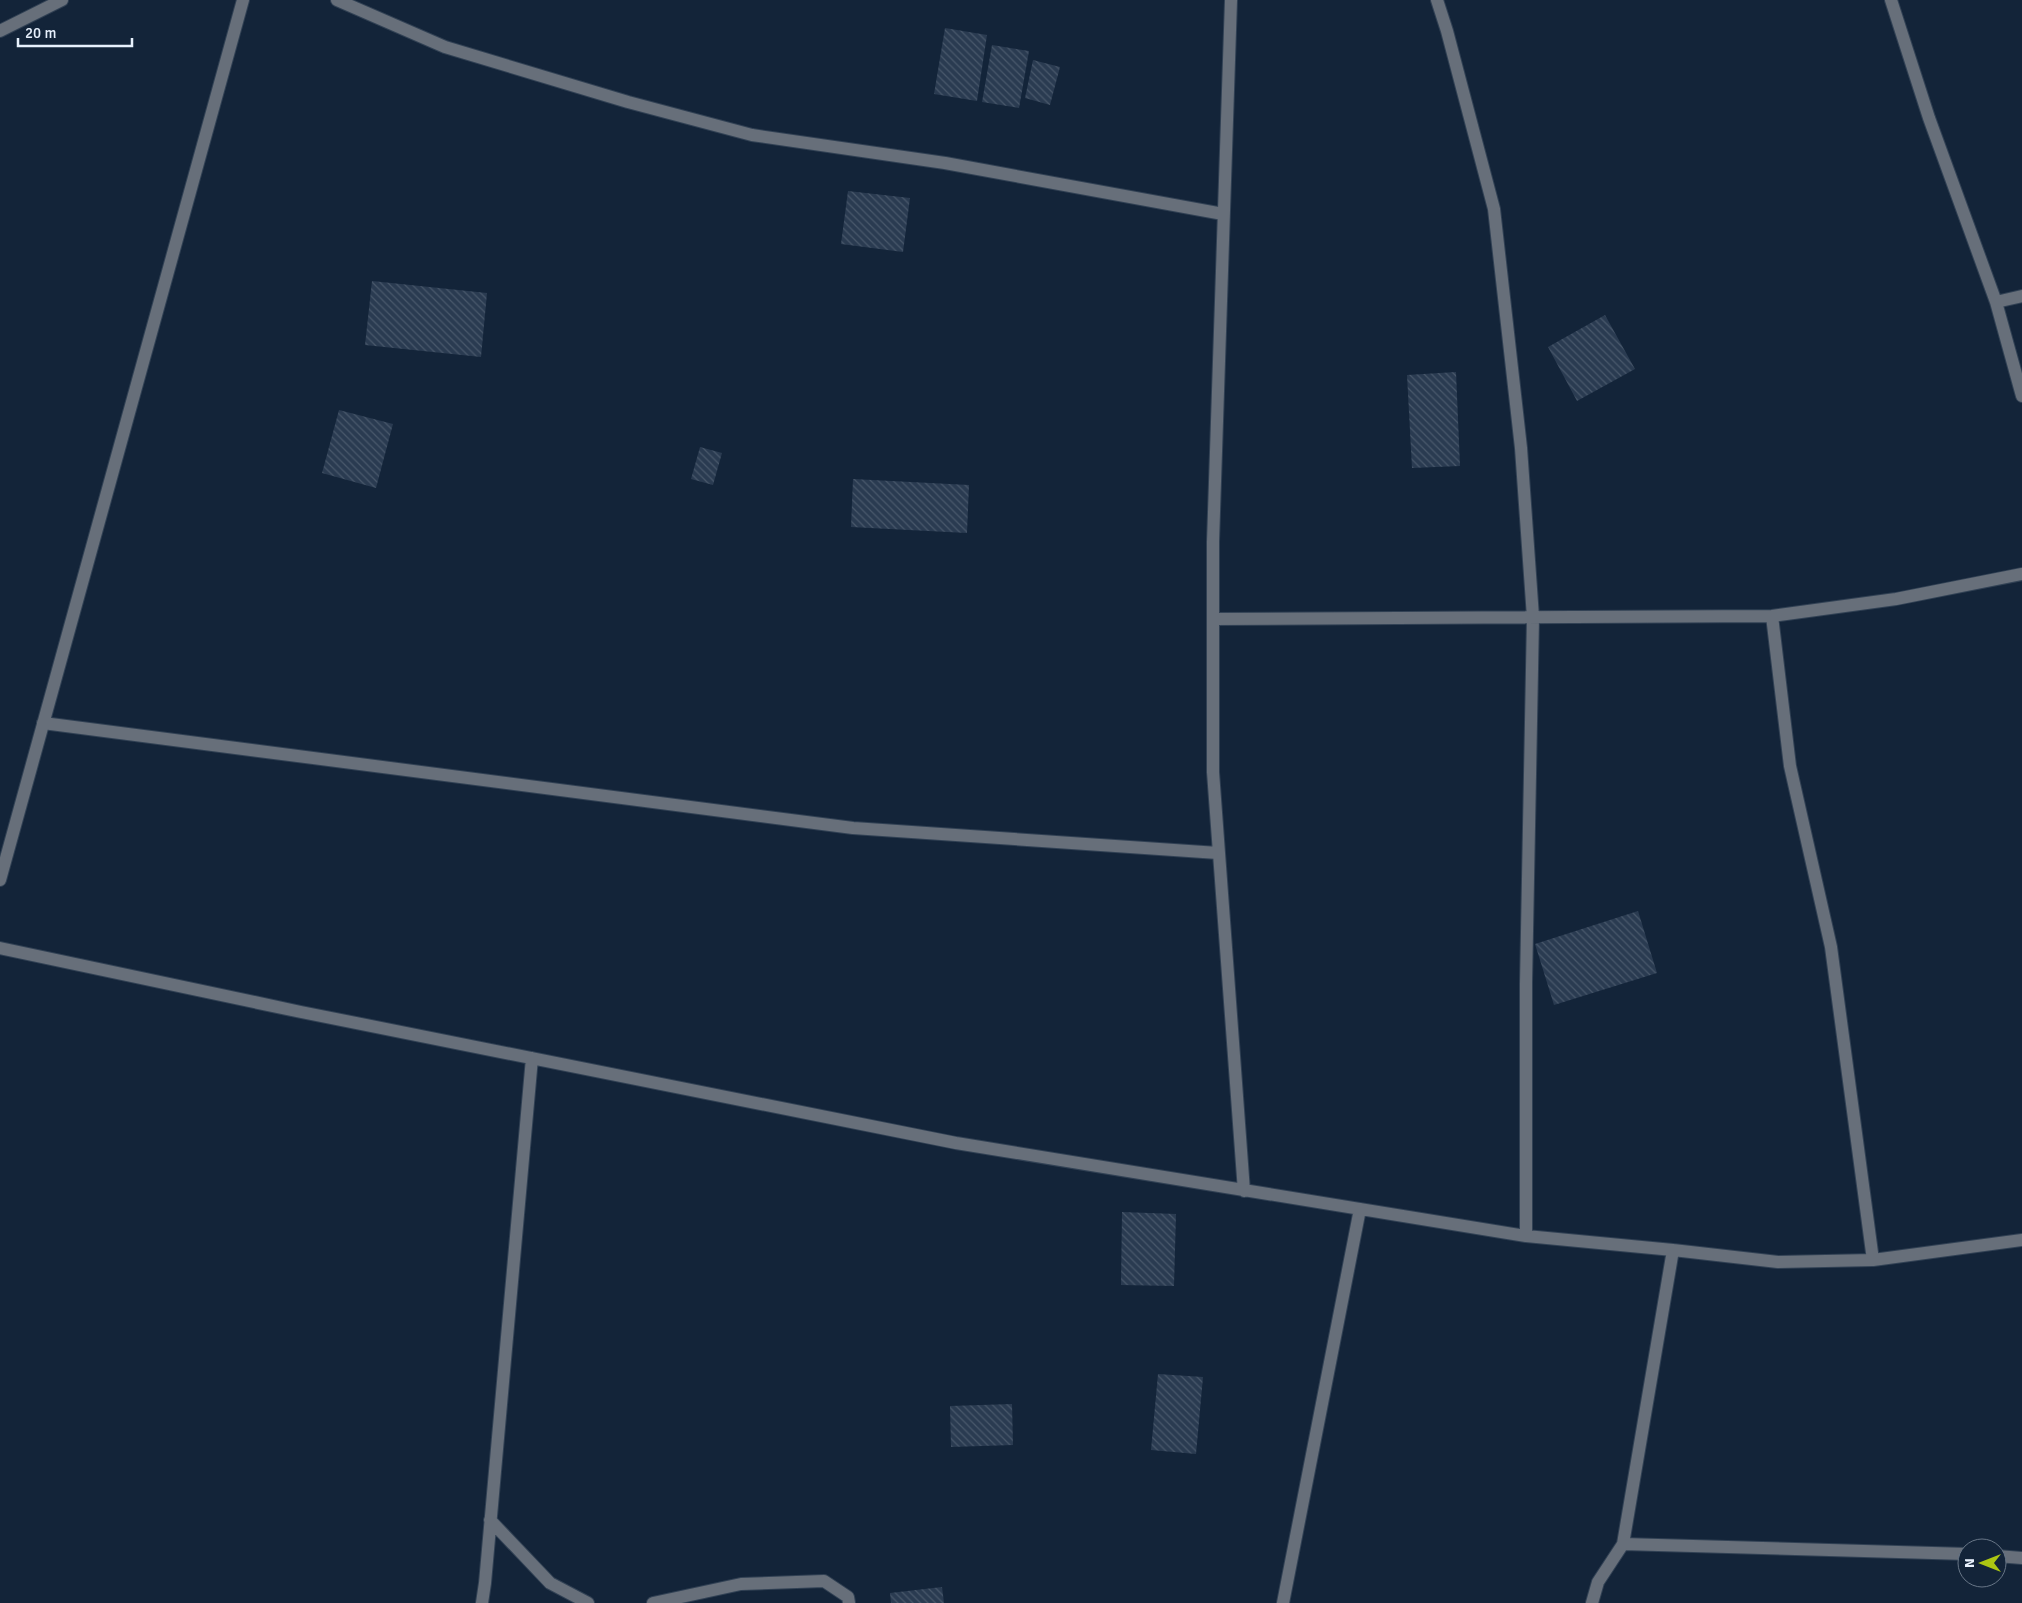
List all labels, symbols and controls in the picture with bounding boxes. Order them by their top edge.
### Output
scale bar [18,15,131,47]
text: 20 m [25,24,56,42]
north arrow [1957,1538,2007,1588]
text: N [1961,1558,1978,1568]

